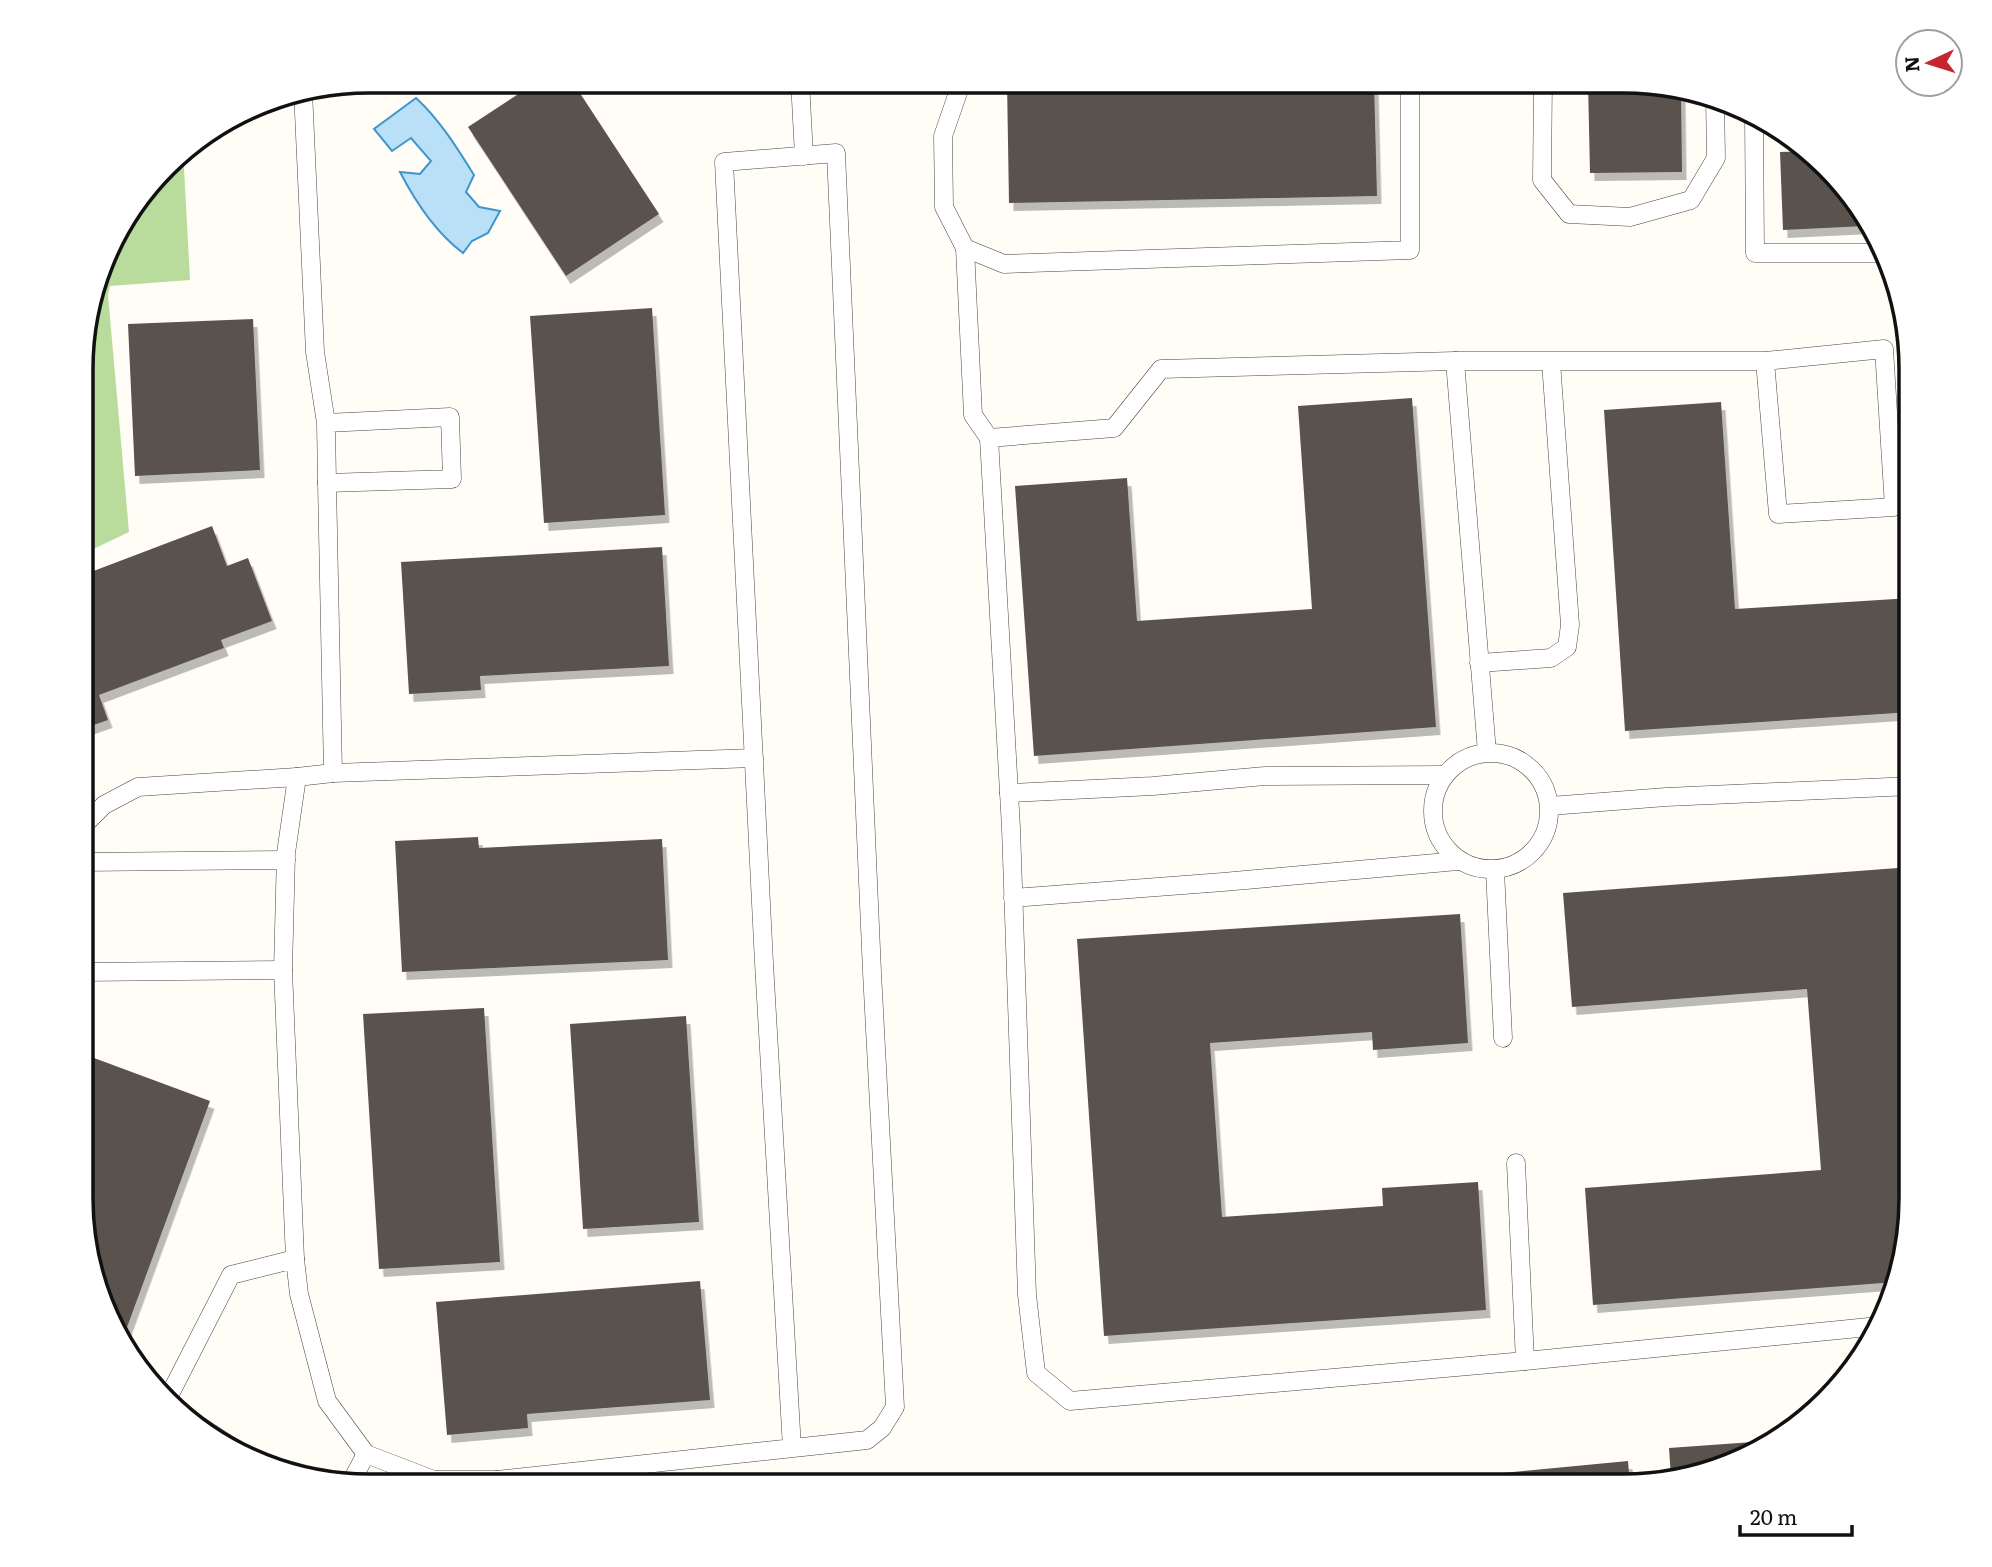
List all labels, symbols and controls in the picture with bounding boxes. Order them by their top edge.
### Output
north arrow [1894,28,1964,98]
text: N [1897,55,1926,73]
scale bar [1740,1494,1852,1538]
text: 20 m [1750,1500,1797,1531]

